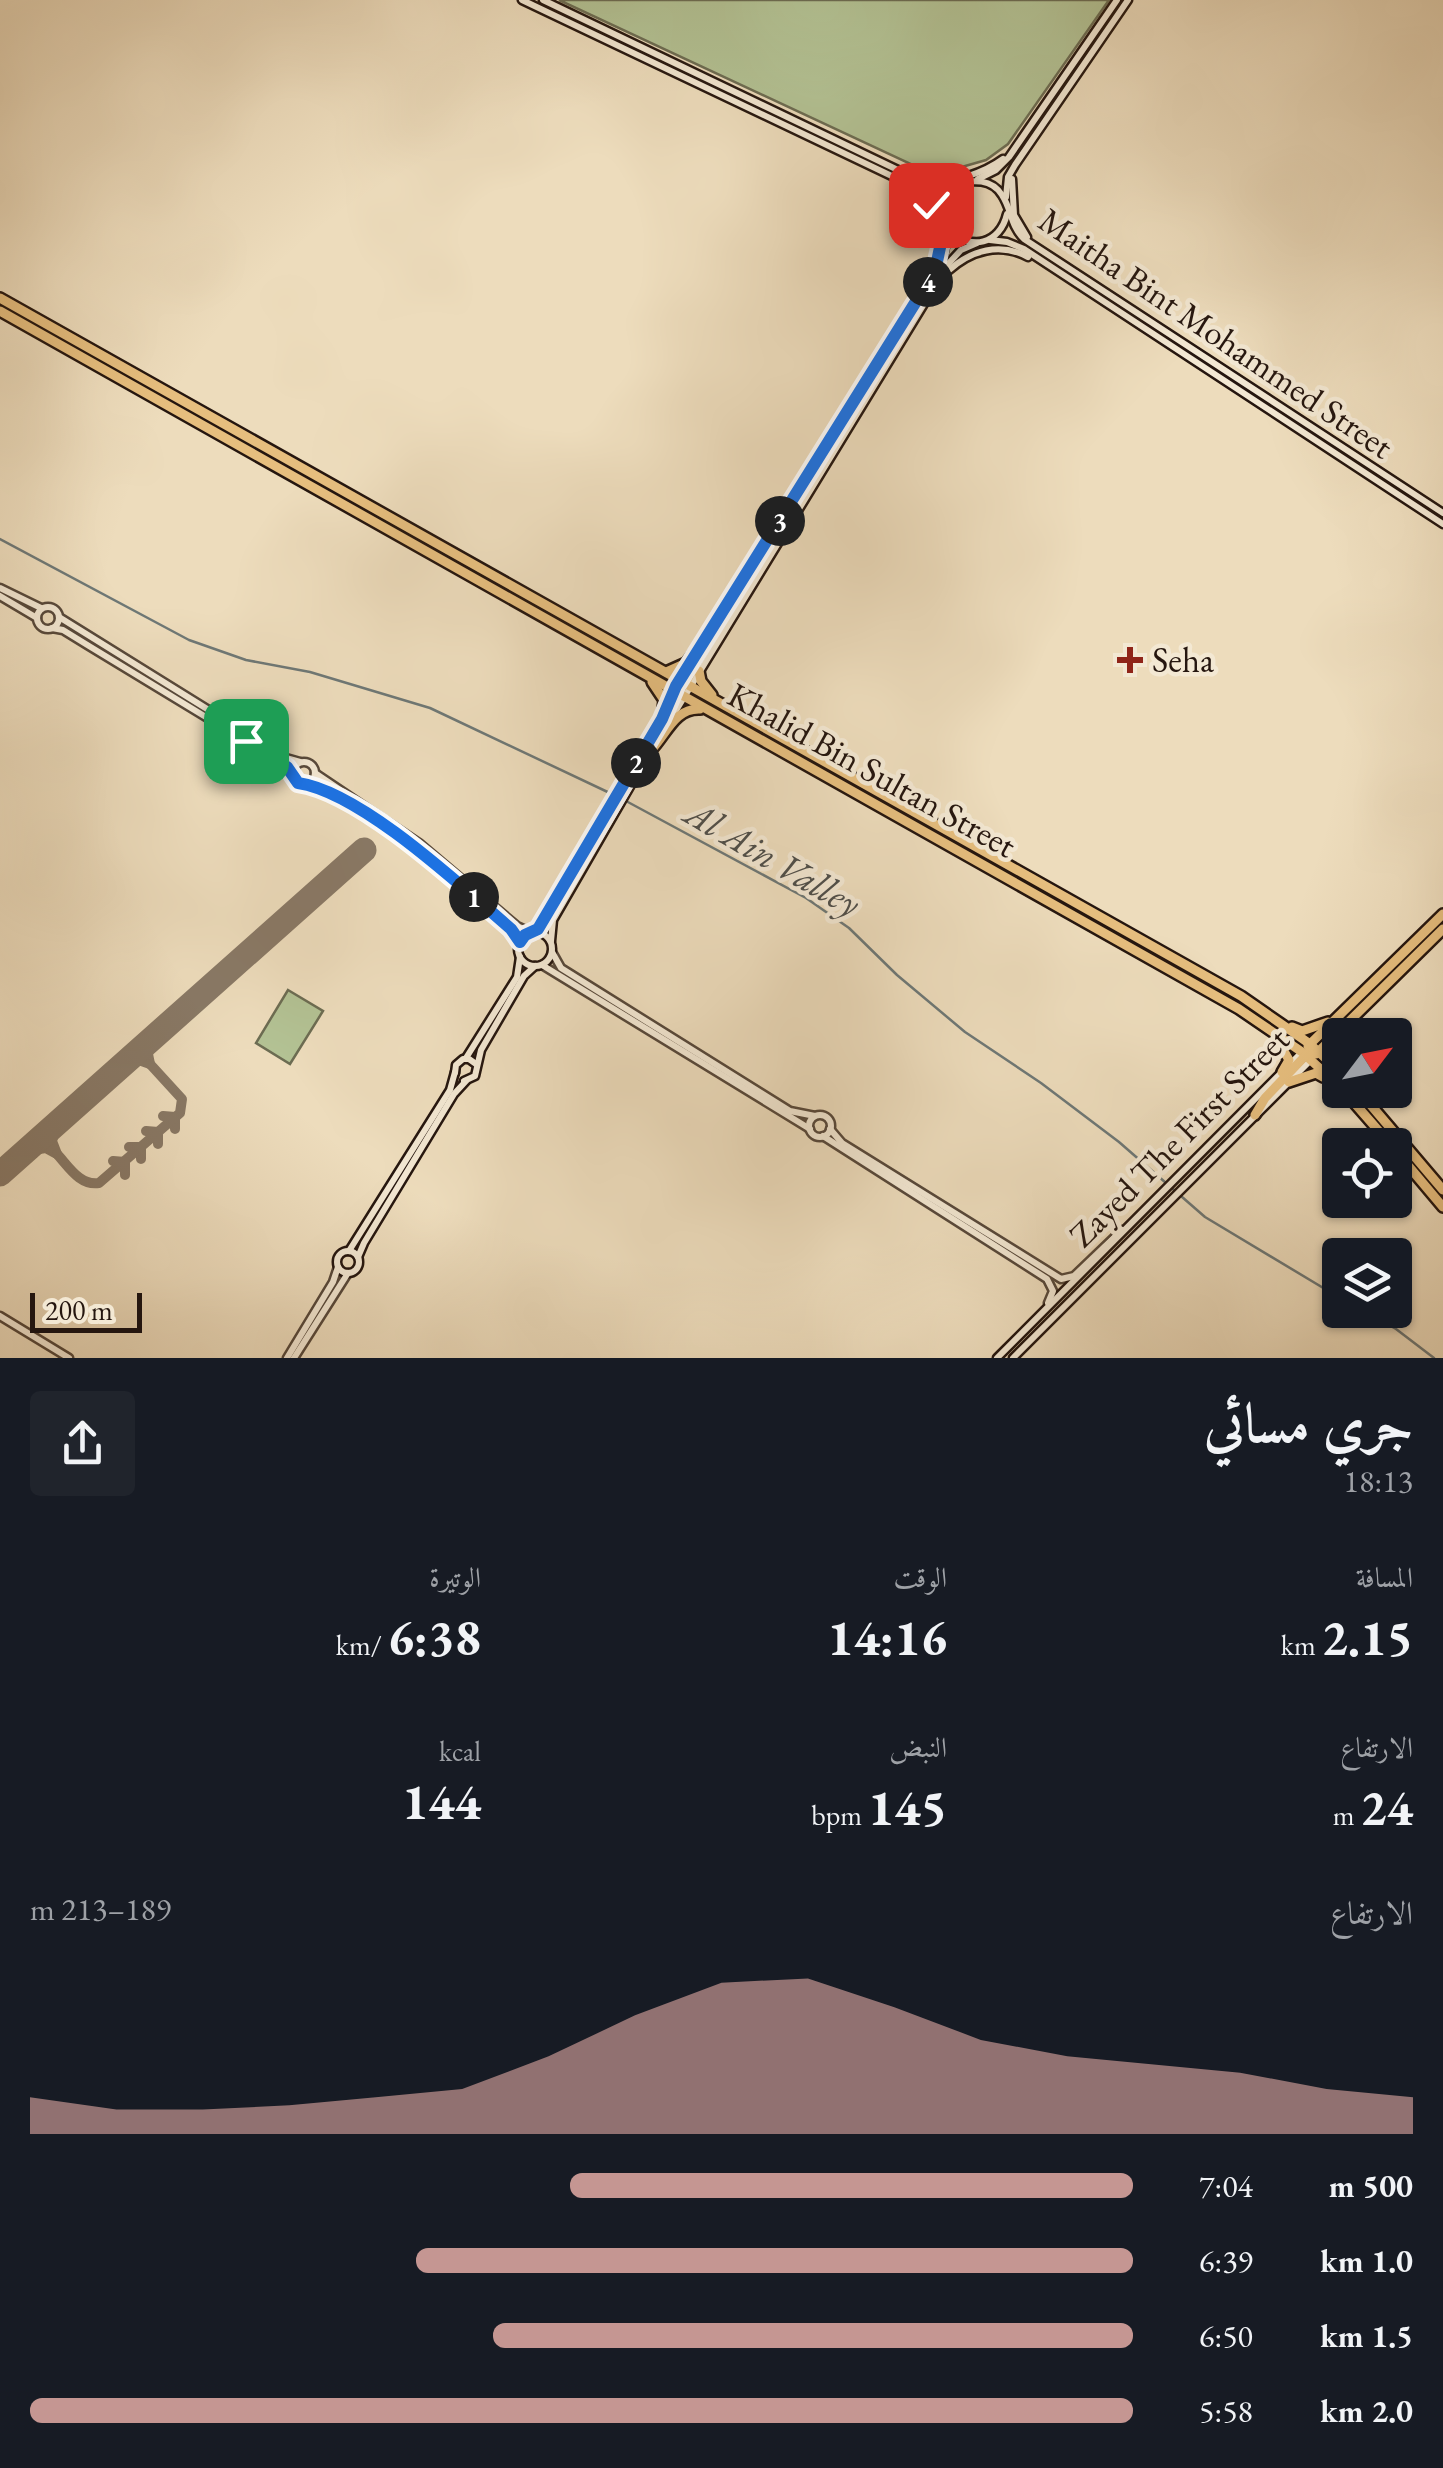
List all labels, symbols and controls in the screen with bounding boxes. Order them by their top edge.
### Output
pin [889,163,974,248]
icon: check [904,178,959,233]
street label: Maitha Bint Mohammed Street [1030,197,1402,468]
pin: 4 [903,257,953,307]
text: 4 [921,264,935,300]
pin: 3 [755,496,805,546]
text: 3 [773,503,787,539]
place label: Seha [1152,637,1214,682]
marker: Seha [1117,647,1143,673]
street label: Khalid Bin Sultan Street [720,672,1024,867]
pin [204,699,289,784]
icon: arrive [219,714,274,769]
pin: 2 [611,738,661,788]
text: 2 [629,745,643,781]
water label: Al Ain Valley [674,786,870,928]
pin: 1 [449,872,499,922]
text: 1 [467,879,481,915]
street label: Zayed The First Street [1059,1017,1298,1256]
north arrow [1322,1018,1412,1108]
map controls [1322,1018,1412,1328]
button: locate [1322,1128,1412,1218]
button: layers [1322,1238,1412,1328]
scale bar [30,1288,142,1332]
text: 200 m [45,1292,113,1328]
text: جري مسائي [1204,1387,1413,1458]
button: share [30,1391,135,1496]
text: 18:13 [1344,1460,1413,1502]
text: الوتيرة [429,1559,481,1595]
text: الوقت [893,1559,947,1595]
text: المسافة [1356,1559,1413,1595]
text: 6:38 [388,1605,481,1670]
text: 14:16 [827,1605,947,1670]
text: 2.15 [1321,1605,1413,1670]
text: /km [336,1627,388,1663]
text: km [1281,1627,1321,1663]
text: النبض [889,1729,947,1765]
text: الارتفاع [1340,1729,1413,1765]
text: kcal [439,1733,481,1769]
text: 144 [402,1769,481,1834]
text: 145 [868,1775,947,1840]
text: 24 [1360,1775,1413,1840]
text: bpm [811,1797,868,1833]
text: m [1333,1797,1360,1833]
text: 189–213 m [30,1888,171,1930]
text: الارتفاع [1330,1892,1413,1934]
text: 7:04 [1199,2165,1253,2207]
text: 500 m [1329,2165,1413,2207]
text: 6:39 [1199,2240,1253,2282]
text: 1.0 km [1320,2240,1413,2282]
text: 6:50 [1199,2315,1253,2357]
text: 1.5 km [1320,2315,1413,2357]
text: 5:58 [1199,2390,1253,2432]
text: 2.0 km [1320,2390,1413,2432]

